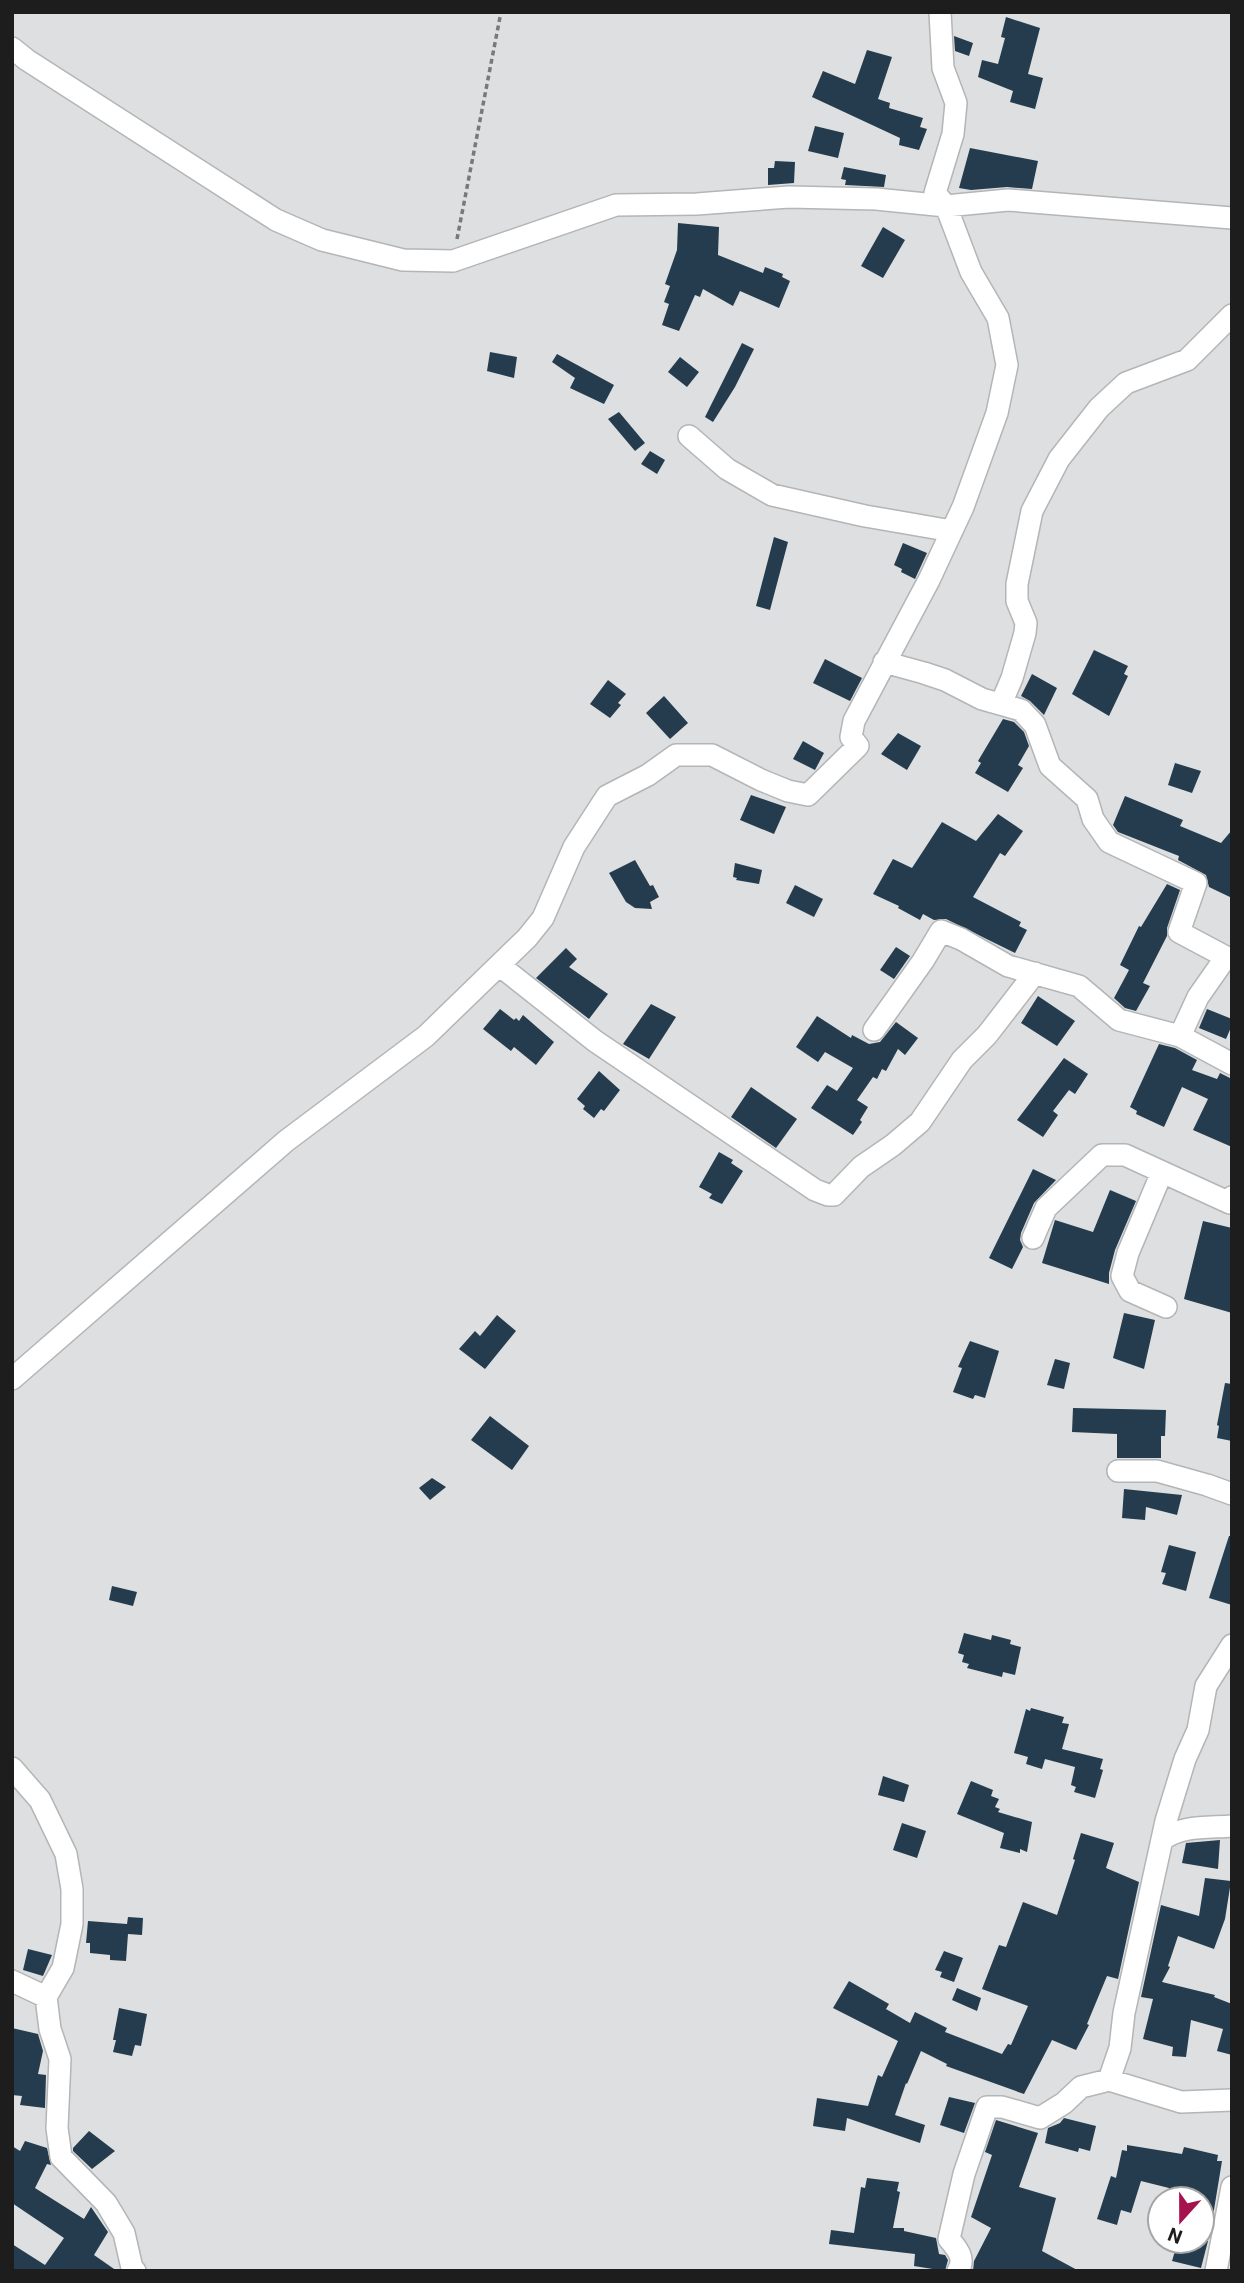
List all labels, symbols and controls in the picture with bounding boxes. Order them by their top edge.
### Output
north arrow [1146,2185,1216,2255]
text: N [1165,2222,1185,2249]

